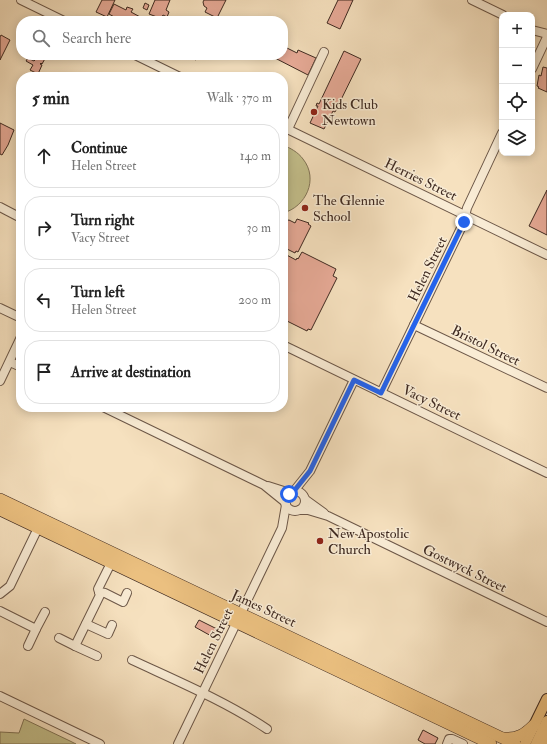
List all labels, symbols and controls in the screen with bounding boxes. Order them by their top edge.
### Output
map controls [499,12,535,156]
button: + [499,12,535,48]
search box [16,16,288,60]
icon: search [30,27,52,49]
text: Search here [62,29,131,48]
button: − [499,48,535,84]
button: locate [499,84,535,120]
text: 5 min [32,88,70,109]
text: Walk · 370 m [207,90,272,106]
place label: Kids Club Newtown [322,96,378,129]
marker: Kids Club Newtown [309,107,319,117]
button: layers [499,120,535,156]
text: Continue [71,139,127,158]
icon: ahead [33,145,55,167]
text: 140 m [240,148,271,164]
street label: Herries Street [382,155,460,205]
text: Helen Street [71,158,136,174]
place label: The Glennie School [313,192,385,225]
marker: The Glennie School [300,203,310,213]
text: Turn right [71,211,134,230]
route end [455,213,473,231]
icon: right [33,217,55,239]
text: 30 m [247,220,271,236]
text: Vacy Street [71,230,129,246]
street label: Helen Street [404,233,451,305]
text: Turn left [71,283,125,302]
icon: left [33,289,55,311]
text: 200 m [238,292,271,308]
text: Helen Street [71,302,136,318]
street label: Bristol Street [449,322,523,370]
icon: arrive [33,361,55,383]
text: Arrive at destination [71,363,191,382]
street label: Vacy Street [399,381,464,425]
route start [280,485,298,503]
place label: New Apostolic Church [328,525,410,558]
marker: New Apostolic Church [315,536,325,546]
street label: Gostwyck Street [419,541,510,597]
street label: James Street [228,586,299,631]
street label: Helen Street [190,605,237,677]

